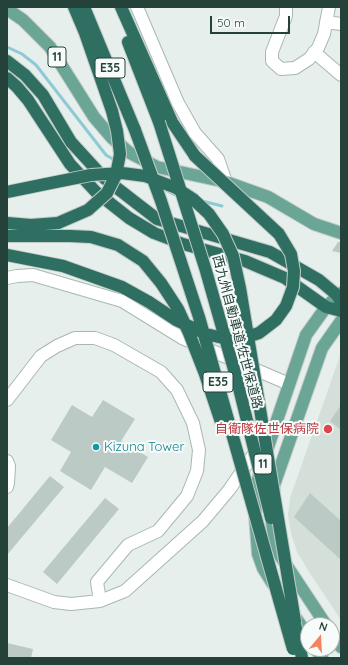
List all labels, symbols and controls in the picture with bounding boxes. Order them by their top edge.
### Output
scale bar [212,8,292,34]
text: 50 m [217,15,245,30]
road number: 11 [48,47,66,67]
road number: E35 [95,58,125,78]
street label: 西九州自動車道;佐世保道路 [209,253,265,411]
road number: E35 [203,372,233,392]
place label: 自衛隊佐世保病院 [215,421,319,437]
marker: 自衛隊佐世保病院 [322,423,334,435]
place label: Kizuna Tower [104,439,184,455]
marker: Kizuna Tower [91,442,101,452]
road number: 11 [254,454,272,474]
north arrow [300,617,340,657]
text: N [317,619,329,634]

